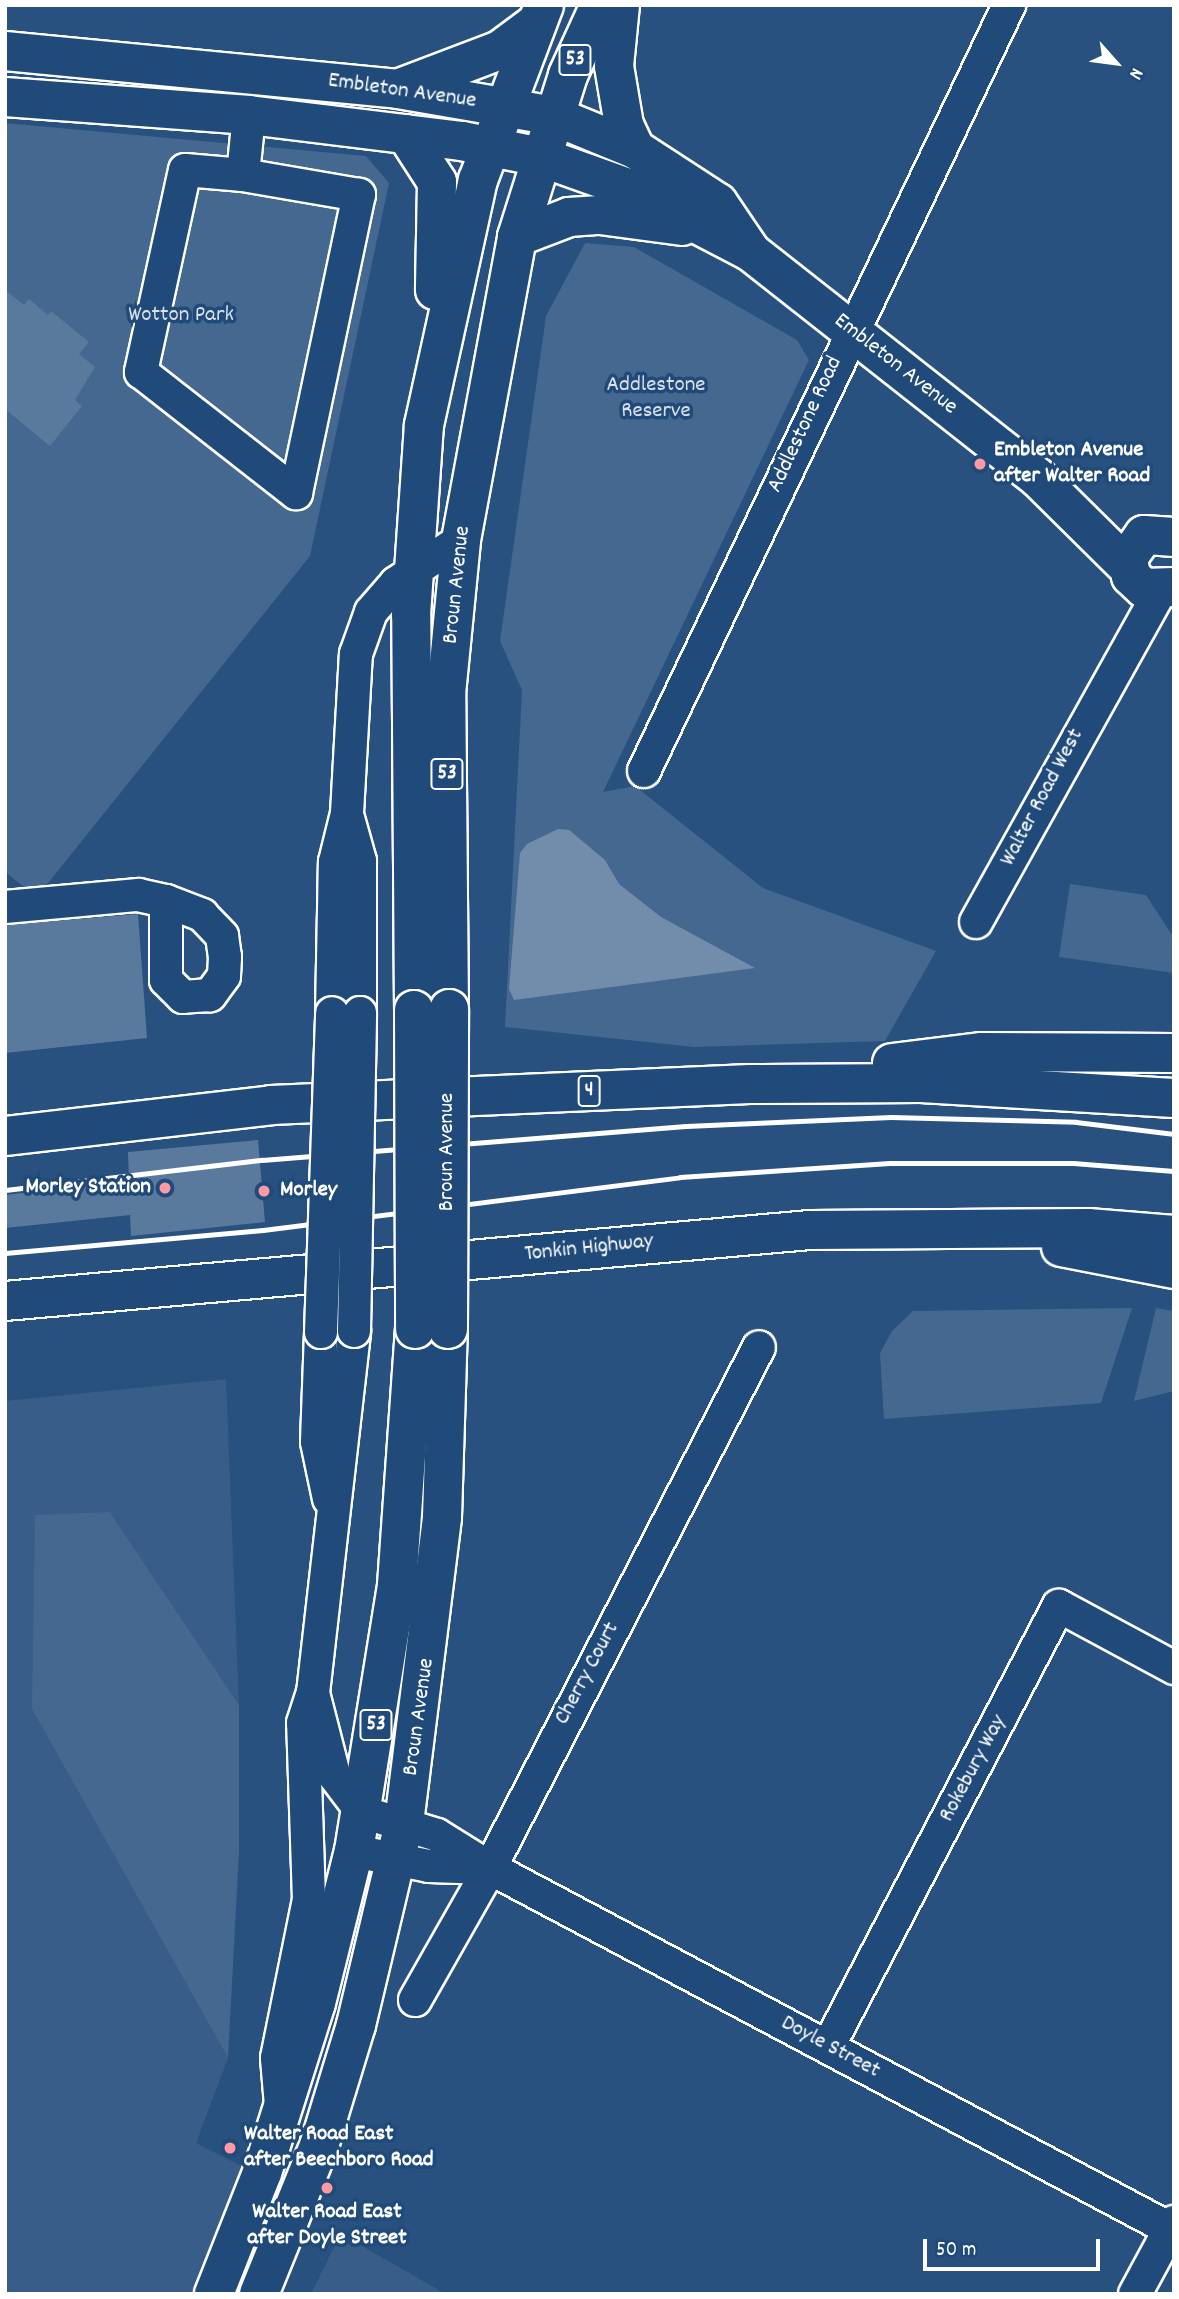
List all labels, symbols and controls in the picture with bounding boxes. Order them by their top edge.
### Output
north arrow [1081,28,1151,98]
road number: 53 [558,42,592,78]
text: N [1121,63,1149,84]
street label: Embleton Avenue [326,68,478,116]
park label: Wotton Park [128,302,234,330]
street label: Embleton Avenue [828,308,962,422]
street label: Addlestone Road [762,352,850,498]
park label: Addlestone Reserve [607,372,705,426]
place label: Embleton Avenue after Walter Road [994,437,1150,491]
marker: Embleton Avenue after Walter Road [972,456,988,472]
street label: Broun Avenue [438,525,478,645]
street label: Walter Road West [995,725,1091,871]
road number: 53 [430,756,464,792]
road number: 4 [577,1074,601,1108]
street label: Broun Avenue [434,1093,462,1211]
place label: Morley Station [26,1174,151,1202]
place label: Morley [280,1177,337,1205]
marker: Morley Station [157,1180,173,1196]
marker: Morley [254,1181,274,1201]
street label: Tonkin Highway [523,1229,655,1269]
street label: Cherry Court [549,1618,627,1730]
street label: Broun Avenue [398,1656,442,1778]
road number: 53 [358,1708,394,1742]
street label: Rokebury Way [934,1711,1014,1827]
street label: Doyle Street [776,2010,884,2086]
place label: Walter Road East after Beechboro Road [244,2121,433,2175]
marker: Walter Road East after Beechboro Road [222,2140,238,2156]
marker: Walter Road East after Doyle Street [319,2180,335,2196]
place label: Walter Road East after Doyle Street [247,2199,407,2253]
scale bar [927,2226,1104,2270]
text: 50 m [936,2236,976,2266]

